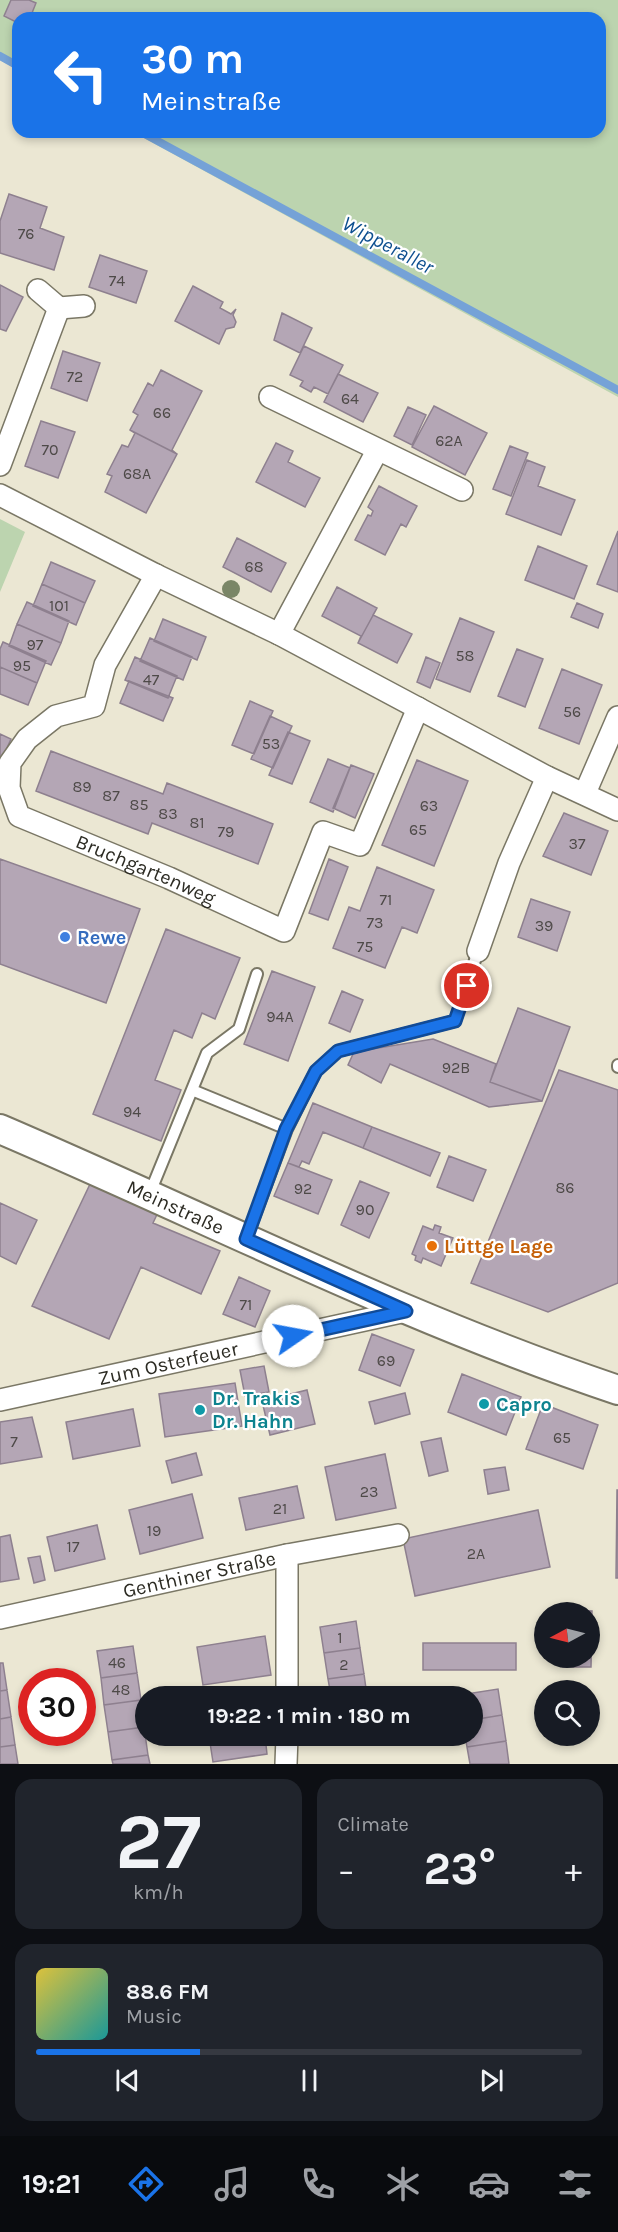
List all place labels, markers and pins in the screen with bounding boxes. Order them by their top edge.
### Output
place label: Rewe [77,926,126,949]
marker: Rewe [58,930,72,944]
pin [441,960,492,1011]
place label: Lüttge Lage [444,1235,553,1258]
marker: Lüttge Lage [425,1239,439,1253]
place label: Dr. Trakis Dr. Hahn [212,1387,300,1433]
place label: Capro [496,1393,552,1416]
marker: Capro [477,1397,491,1411]
marker: Dr. Trakis Dr. Hahn [193,1403,207,1417]

